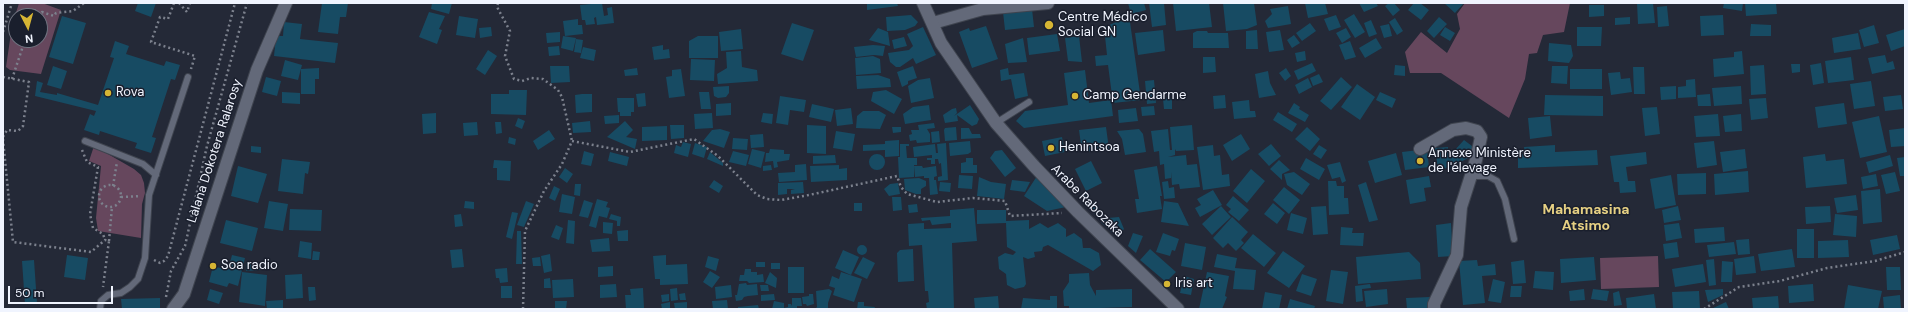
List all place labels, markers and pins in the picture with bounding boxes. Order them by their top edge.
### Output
place label: Centre Médico Social GN [1058,10,1147,41]
marker: Centre Médico Social GN [1043,19,1055,31]
place label: Rova [116,85,144,101]
marker: Rova [103,88,113,98]
place label: Camp Gendarme [1083,88,1186,104]
marker: Camp Gendarme [1070,91,1080,101]
place label: Henintsoa [1059,140,1120,156]
marker: Henintsoa [1046,143,1056,153]
place label: Annexe Ministère de l'élevage [1428,146,1531,177]
marker: Annexe Ministère de l'élevage [1415,156,1425,166]
place label: Soa radio [221,258,278,274]
marker: Soa radio [208,261,218,271]
place label: Iris art [1175,276,1213,292]
marker: Iris art [1162,279,1172,289]

